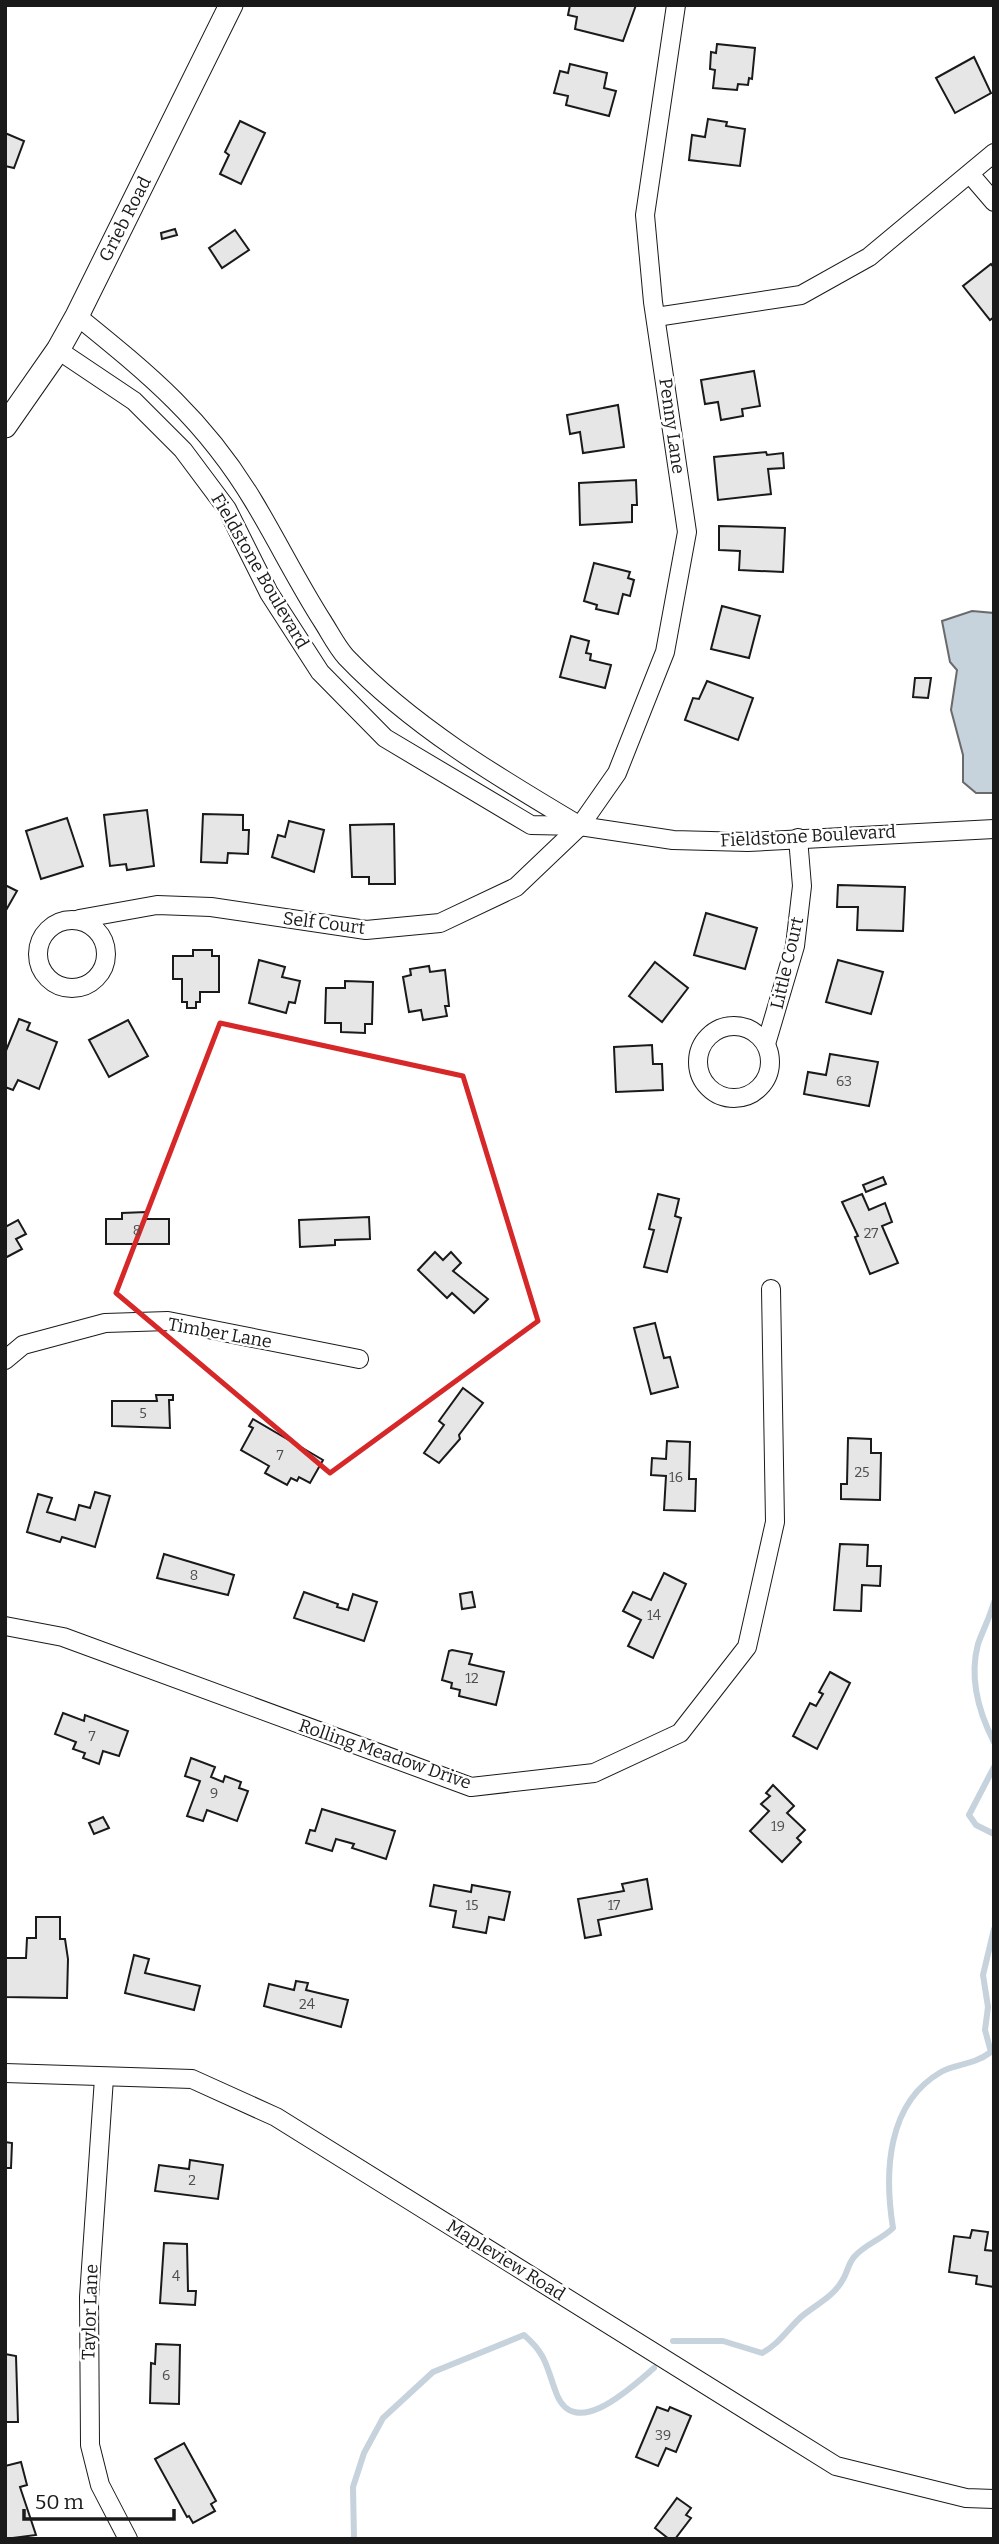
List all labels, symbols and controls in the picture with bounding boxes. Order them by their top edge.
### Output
street label: Grieb Road [94,172,156,265]
street label: Penny Lane [654,377,690,475]
street label: Fieldstone Boulevard [207,489,314,653]
street label: Fieldstone Boulevard [720,820,897,852]
street label: Self Court [282,907,367,939]
street label: Little Court [766,914,808,1011]
house number: 63 [836,1073,852,1090]
house number: 8 [133,1222,141,1239]
house number: 27 [864,1225,878,1242]
street label: Timber Lane [166,1313,274,1353]
house number: 5 [139,1405,147,1422]
house number: 7 [276,1447,284,1464]
house number: 25 [854,1464,870,1481]
house number: 16 [669,1469,683,1486]
house number: 8 [190,1567,198,1584]
house number: 14 [647,1607,661,1624]
house number: 12 [465,1670,479,1687]
street label: Rolling Meadow Drive [296,1714,474,1794]
house number: 7 [88,1728,96,1745]
house number: 9 [210,1785,218,1802]
house number: 19 [771,1818,785,1835]
house number: 15 [465,1897,479,1914]
house number: 17 [608,1897,620,1914]
house number: 24 [299,1996,315,2013]
house number: 2 [188,2172,196,2189]
street label: Mapleview Road [443,2215,570,2305]
street label: Taylor Lane [77,2264,103,2360]
house number: 4 [172,2268,180,2285]
house number: 6 [162,2367,170,2384]
house number: 39 [655,2427,671,2444]
scale bar [24,2478,175,2522]
text: 50 m [35,2489,84,2515]

